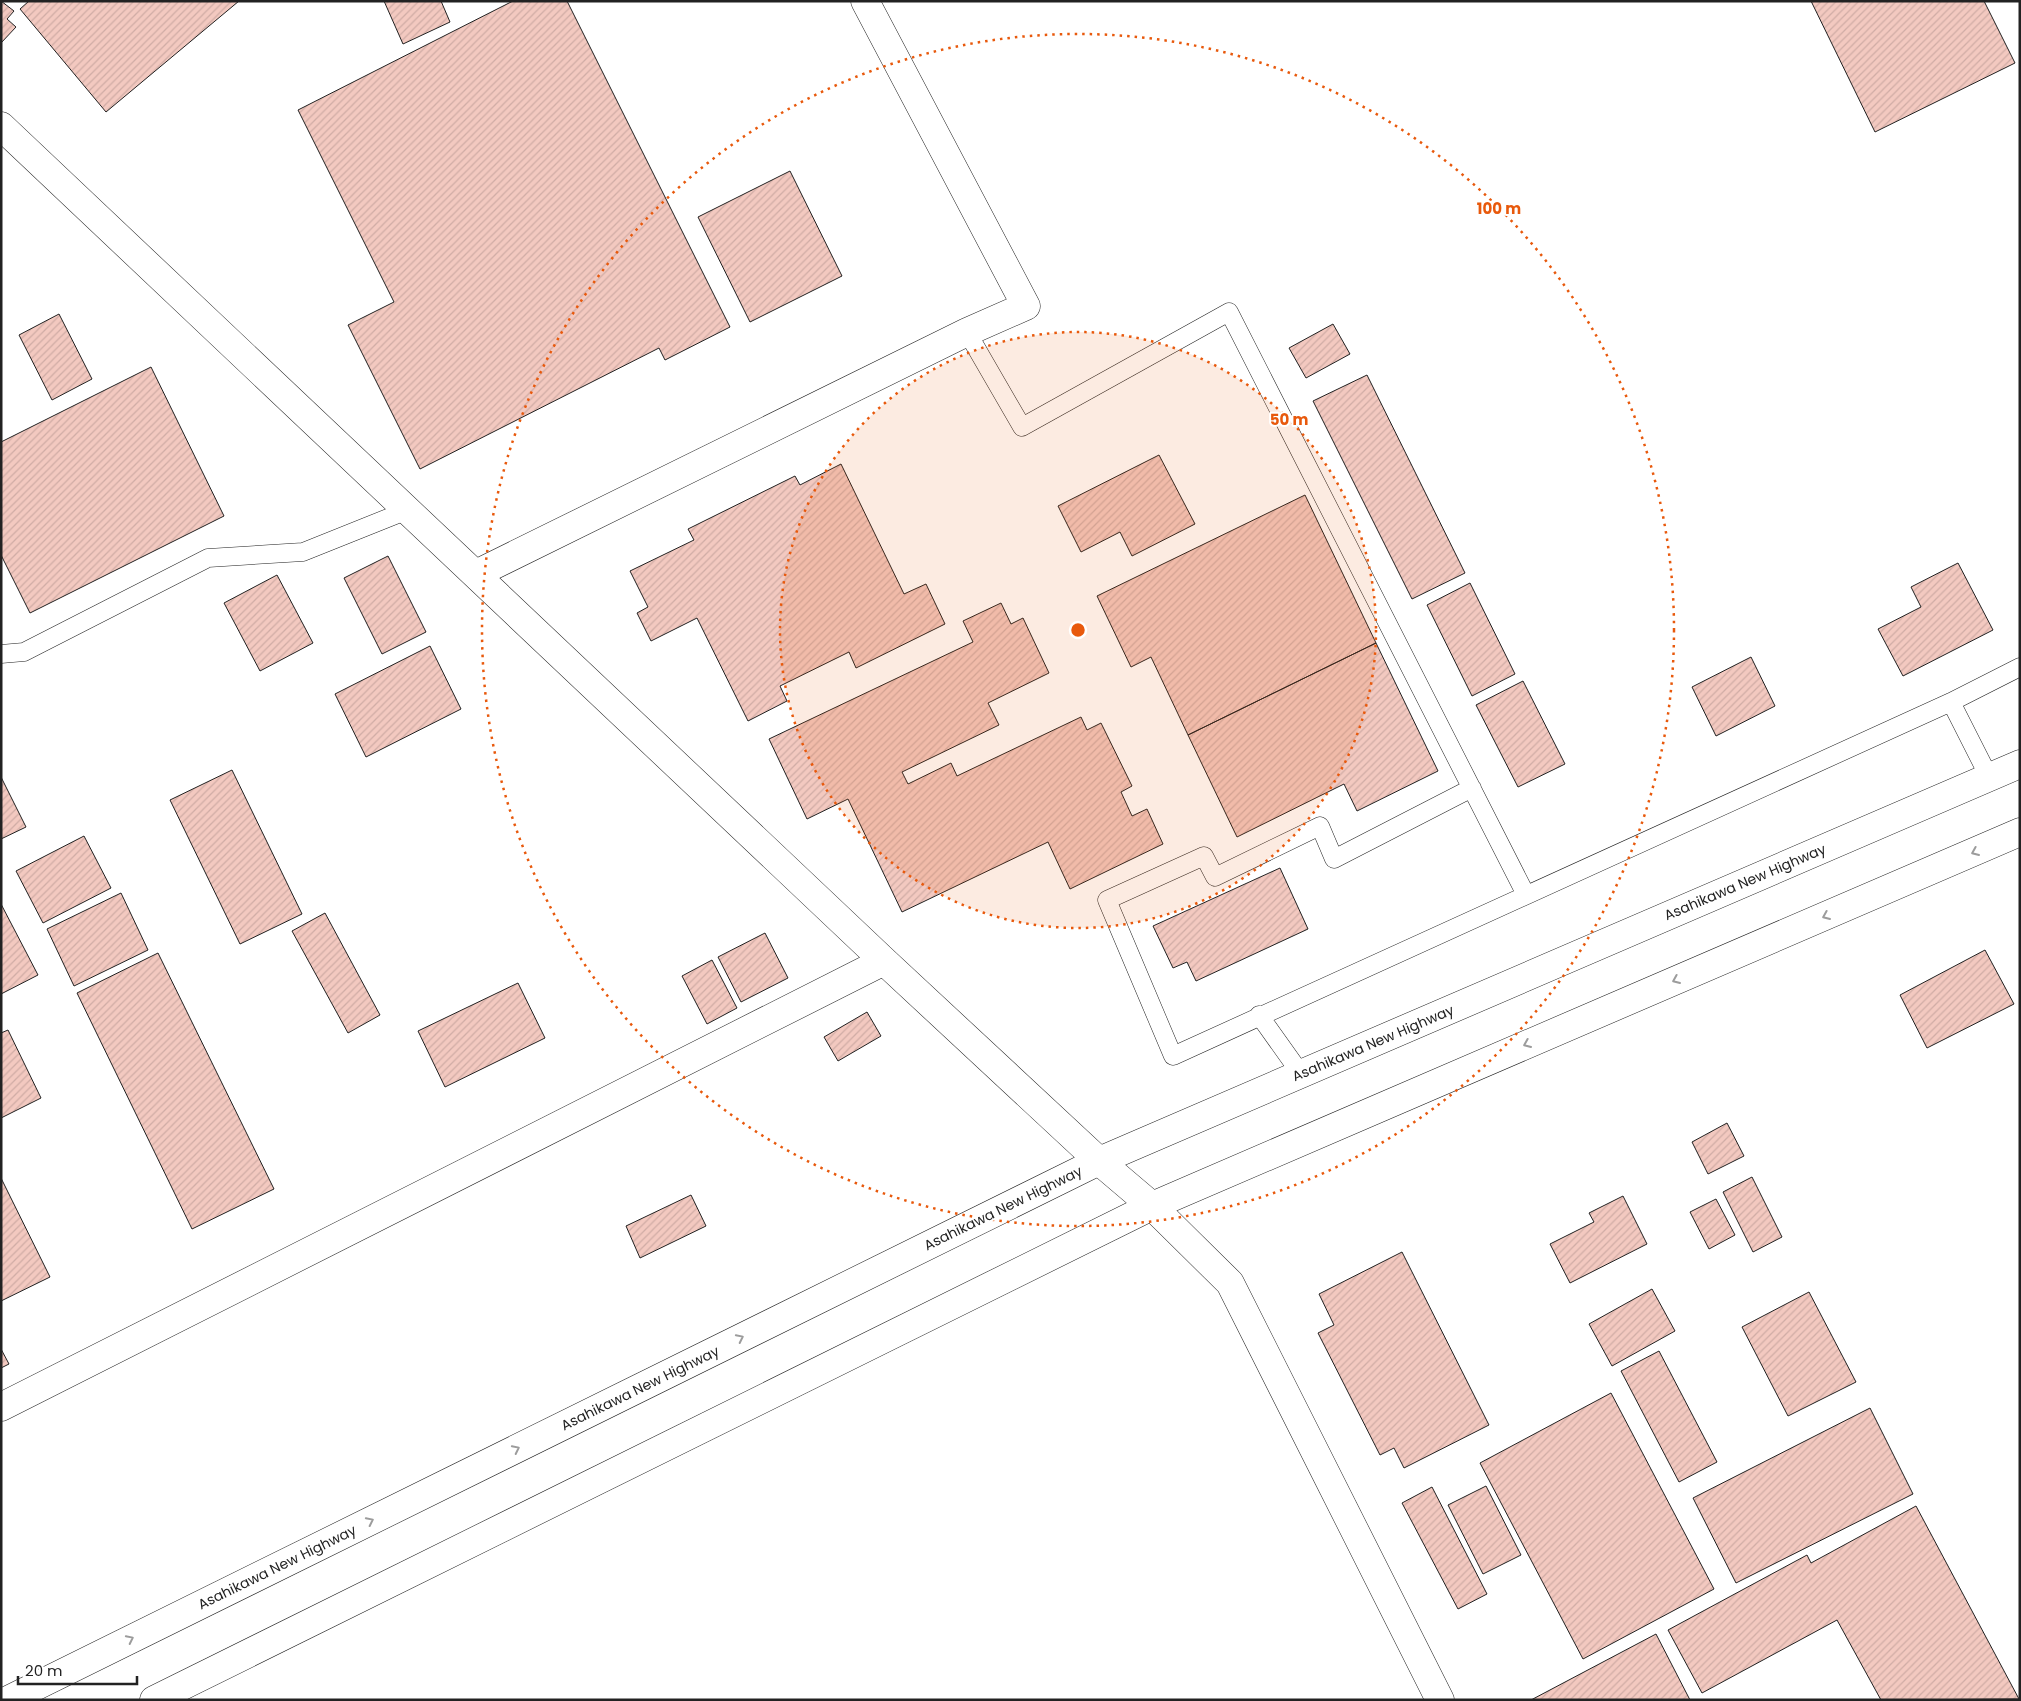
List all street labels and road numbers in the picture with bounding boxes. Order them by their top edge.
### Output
street label: Asahikawa New Highway [1661,839,1829,925]
street label: Asahikawa New Highway [1289,1000,1457,1086]
street label: Asahikawa New Highway [920,1161,1086,1255]
street label: Asahikawa New Highway [557,1341,723,1435]
street label: Asahikawa New Highway [194,1520,360,1614]

